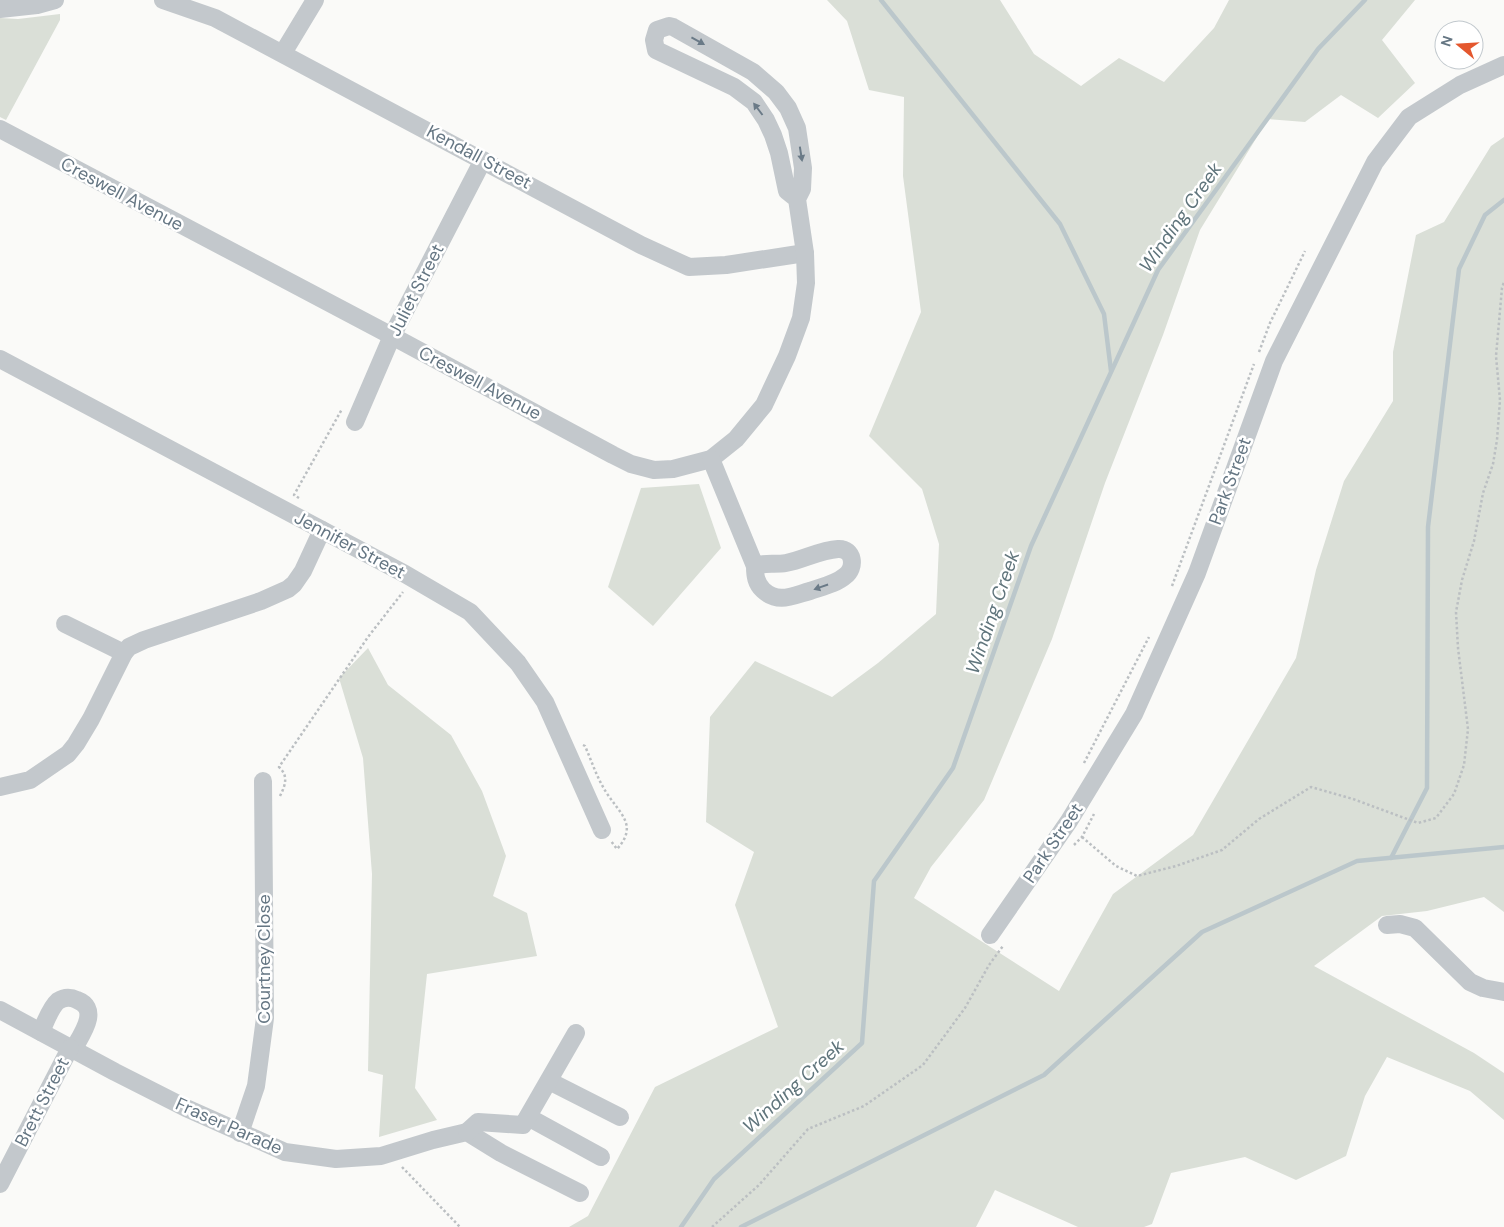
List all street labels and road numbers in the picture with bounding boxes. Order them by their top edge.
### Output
street label: Kendall Street [422,119,536,195]
street label: Creswell Avenue [56,152,188,236]
street label: Juliet Street [383,240,449,340]
street label: Creswell Avenue [414,341,546,425]
street label: Park Street [1203,434,1257,528]
street label: Jennifer Street [290,506,410,584]
street label: Park Street [1018,798,1088,888]
street label: Courtney Close [252,894,276,1024]
street label: Brett Street [9,1053,75,1151]
street label: Fraser Parade [172,1092,286,1160]

